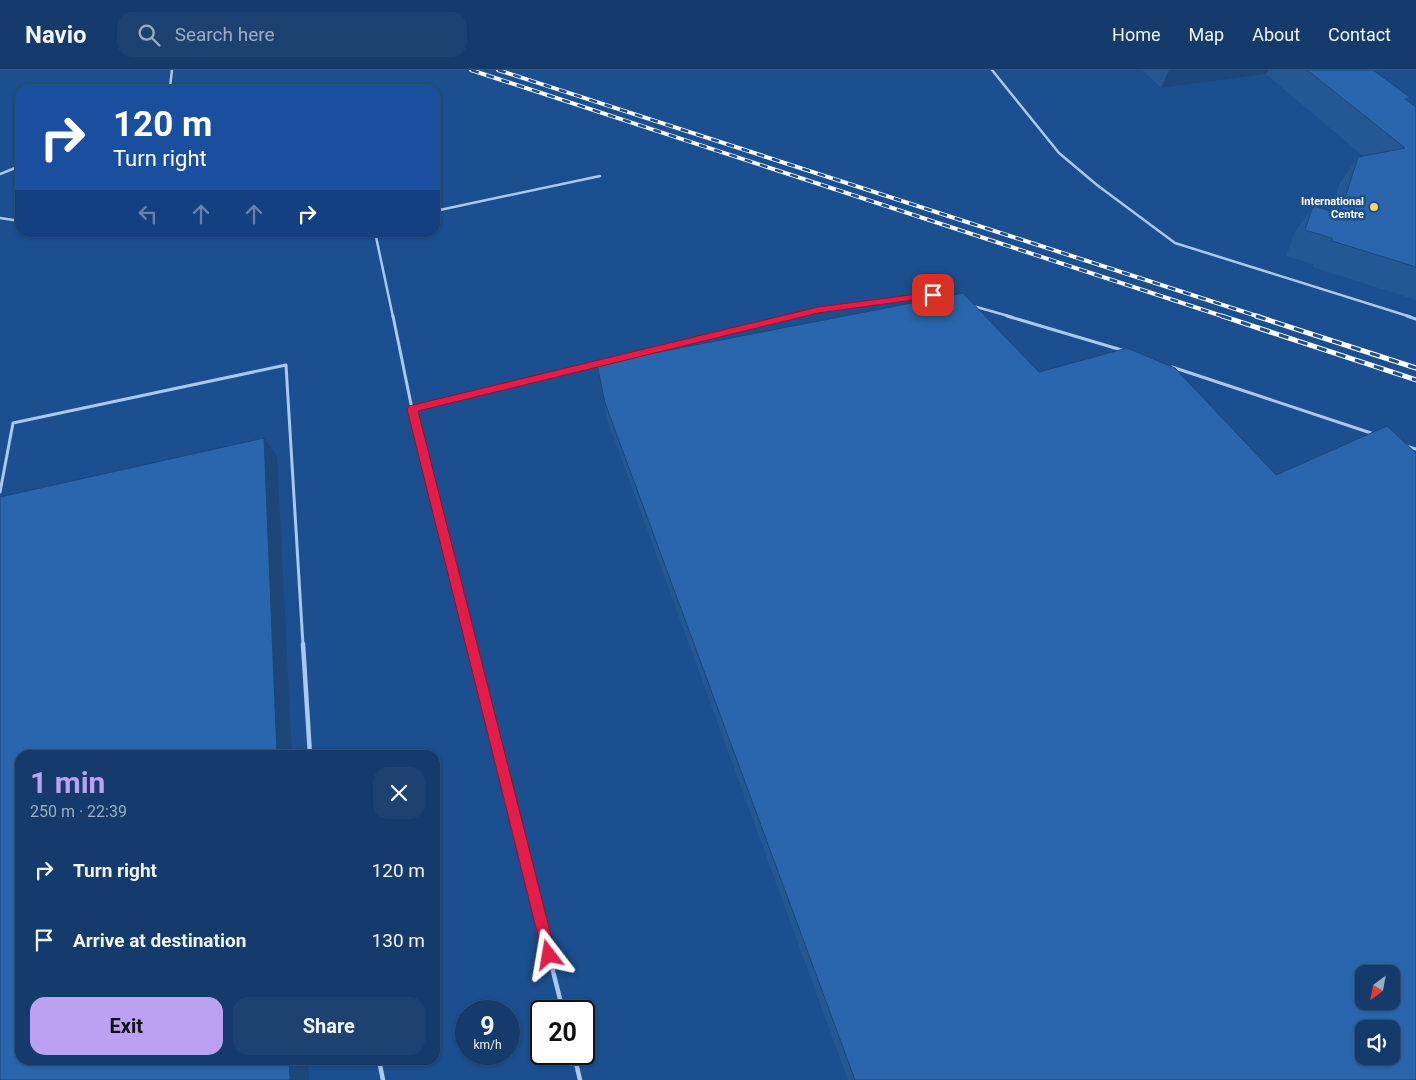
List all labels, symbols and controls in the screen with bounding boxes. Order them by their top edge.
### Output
search box [117,12,467,57]
text: Navio [25,21,87,49]
icon: search [135,21,163,49]
text: Search here [175,23,275,46]
text: Home [1112,24,1161,45]
text: Map [1189,24,1224,45]
text: About [1252,24,1300,45]
text: Contact [1328,24,1391,45]
text: 120 m [113,104,212,145]
icon: right [30,105,95,170]
text: Turn right [113,146,207,171]
place label: International Centre [1301,195,1364,221]
icon: left [134,200,162,228]
icon: ahead [187,200,215,228]
icon: ahead [240,200,268,228]
icon: right [293,200,321,228]
marker: International Centre [1368,201,1380,213]
pin [912,274,954,316]
icon: arrive [919,281,947,309]
text: 1 min [30,765,105,800]
button: close [373,767,425,819]
text: 250 m · 22:39 [30,802,127,821]
icon: right [30,856,58,884]
text: Turn right [73,859,157,882]
text: 120 m [372,859,425,882]
icon: arrive [30,926,58,954]
position arrow [522,928,574,980]
text: Arrive at destination [73,929,246,952]
text: 130 m [372,929,425,952]
north arrow [1355,965,1400,1010]
map controls [1355,965,1400,1065]
button: Exit [30,997,223,1055]
button: Share [233,997,425,1055]
speed limit sign: 20 [530,1000,595,1065]
text: 9 [480,1012,495,1041]
button: sound [1355,1020,1400,1065]
text: km/h [473,1038,502,1052]

